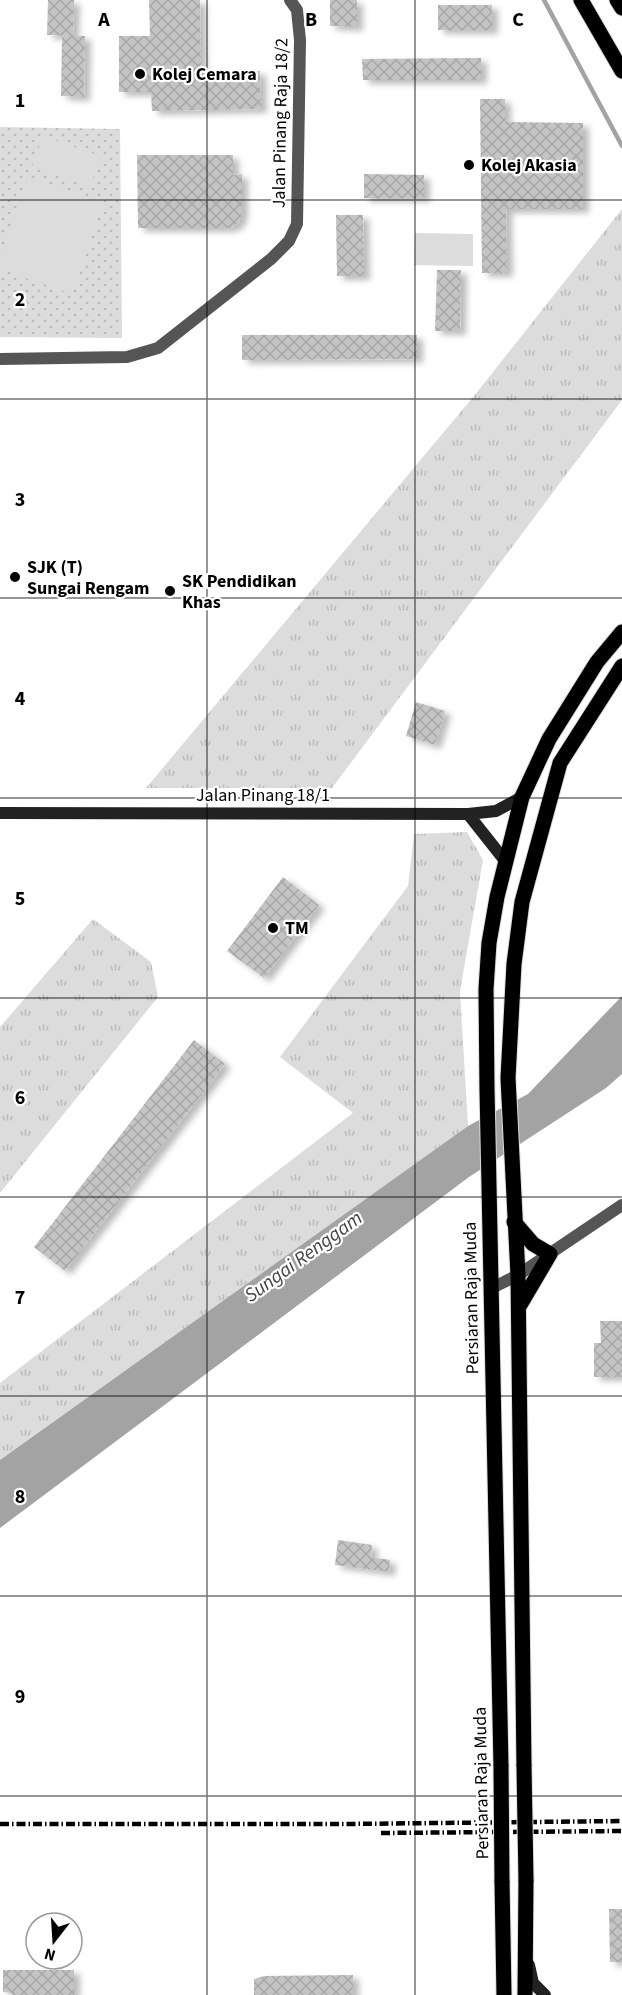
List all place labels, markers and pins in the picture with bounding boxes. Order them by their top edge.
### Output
place label: Kolej Cemara [152,62,257,87]
marker: Kolej Cemara [133,67,147,81]
place label: Kolej Akasia [481,153,577,178]
marker: Kolej Akasia [462,158,476,172]
place label: SJK (T) Sungai Rengam [27,555,150,601]
place label: SK Pendidikan Khas [182,569,297,615]
marker: SJK (T) Sungai Rengam [8,570,22,584]
marker: SK Pendidikan Khas [163,584,177,598]
place label: TM [285,916,309,941]
marker: TM [266,921,280,935]

